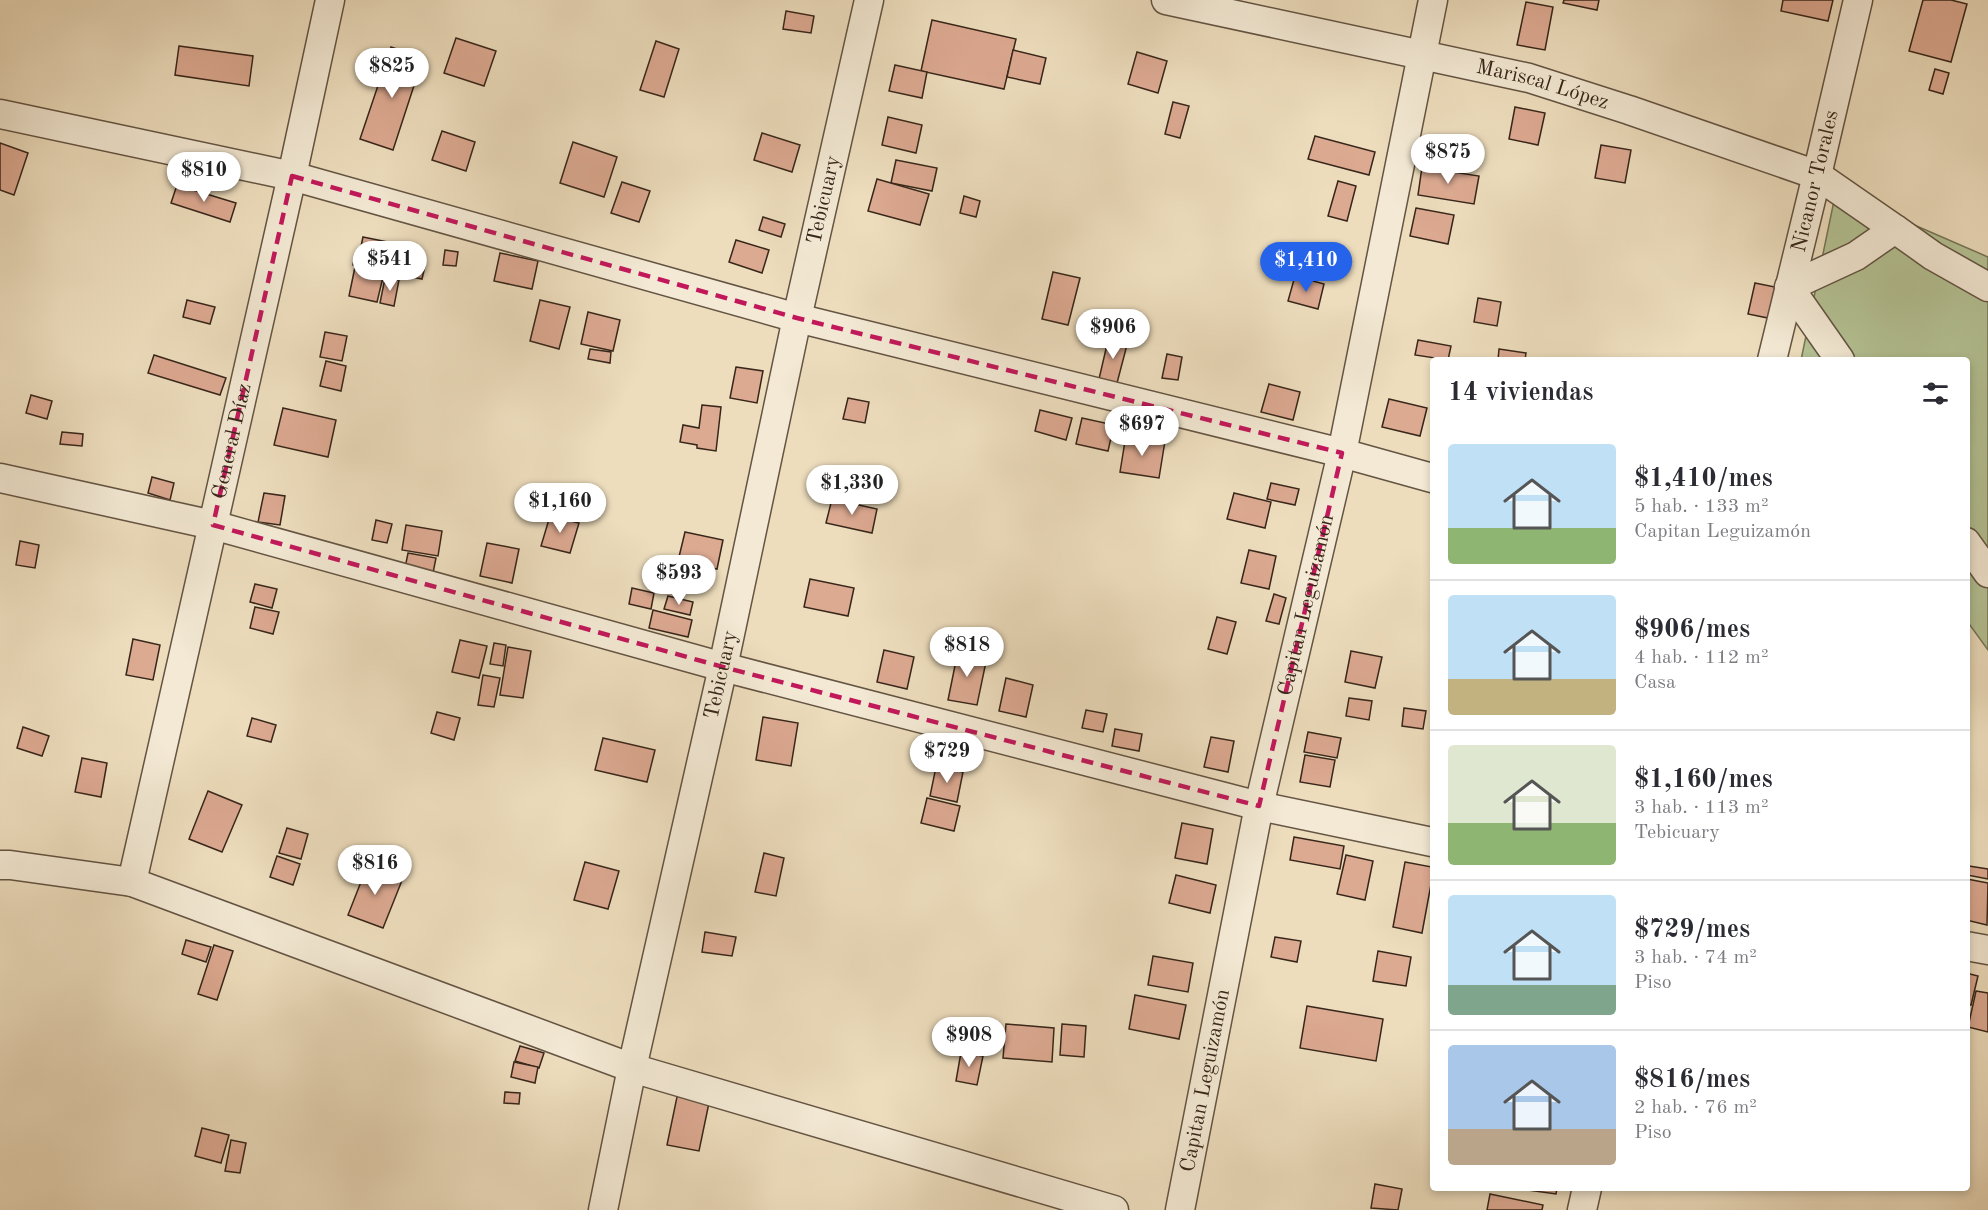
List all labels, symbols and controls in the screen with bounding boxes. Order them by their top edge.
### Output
pin: $825 [356,48,428,99]
street label: Mariscal López [1474,56,1611,113]
text: $825 [369,57,415,77]
street label: Nicanor Torales [1788,108,1842,254]
pin: $875 [1412,134,1484,185]
text: $875 [1425,143,1471,163]
pin: $810 [168,152,240,203]
street label: Tebicuary [804,154,844,246]
text: $810 [181,161,227,181]
pin: $541 [354,241,426,292]
pin: $1,410 [1257,242,1355,293]
text: $541 [367,250,413,270]
text: $1,410 [1274,251,1338,271]
pin: $906 [1077,309,1149,360]
text: $906 [1090,318,1136,338]
icon: filters [1919,377,1952,410]
text: 14 viviendas [1448,380,1594,406]
street label: General Díaz [209,381,255,501]
pin: $697 [1106,406,1178,457]
text: $697 [1119,415,1165,435]
pin: $1,330 [803,465,901,516]
text: $1,410/mes [1634,466,1773,492]
icon: home [1496,468,1568,540]
text: $1,330 [820,474,884,494]
pin: $1,160 [511,483,609,534]
text: $1,160 [528,492,592,512]
text: 5 hab. · 133 m² [1634,497,1768,517]
street label: Capitan Leguizamón [1275,512,1338,698]
text: Capitan Leguizamón [1634,522,1811,542]
pin: $593 [643,555,715,606]
text: $593 [656,564,702,584]
text: $906/mes [1634,617,1750,643]
icon: home [1496,619,1568,691]
pin: $818 [931,627,1003,678]
street label: Tebicuary [701,629,741,721]
text: $818 [944,636,990,656]
text: 4 hab. · 112 m² [1634,648,1768,668]
text: Casa [1634,673,1676,693]
pin: $729 [911,733,983,784]
text: $729 [924,742,970,762]
text: $1,160/mes [1634,767,1773,793]
icon: home [1496,769,1568,841]
text: 3 hab. · 113 m² [1634,798,1768,818]
text: Tebicuary [1634,823,1720,843]
pin: $816 [339,845,411,896]
text: $816 [352,854,398,874]
text: $729/mes [1634,917,1750,943]
icon: home [1496,919,1568,991]
text: 3 hab. · 74 m² [1634,948,1757,968]
text: Piso [1634,973,1672,993]
street label: Capitan Leguizamón [1177,987,1233,1174]
pin: $908 [933,1017,1005,1068]
text: $908 [946,1026,992,1046]
text: $816/mes [1634,1067,1750,1093]
icon: home [1496,1069,1568,1141]
text: 2 hab. · 76 m² [1634,1098,1757,1118]
text: Piso [1634,1123,1672,1143]

